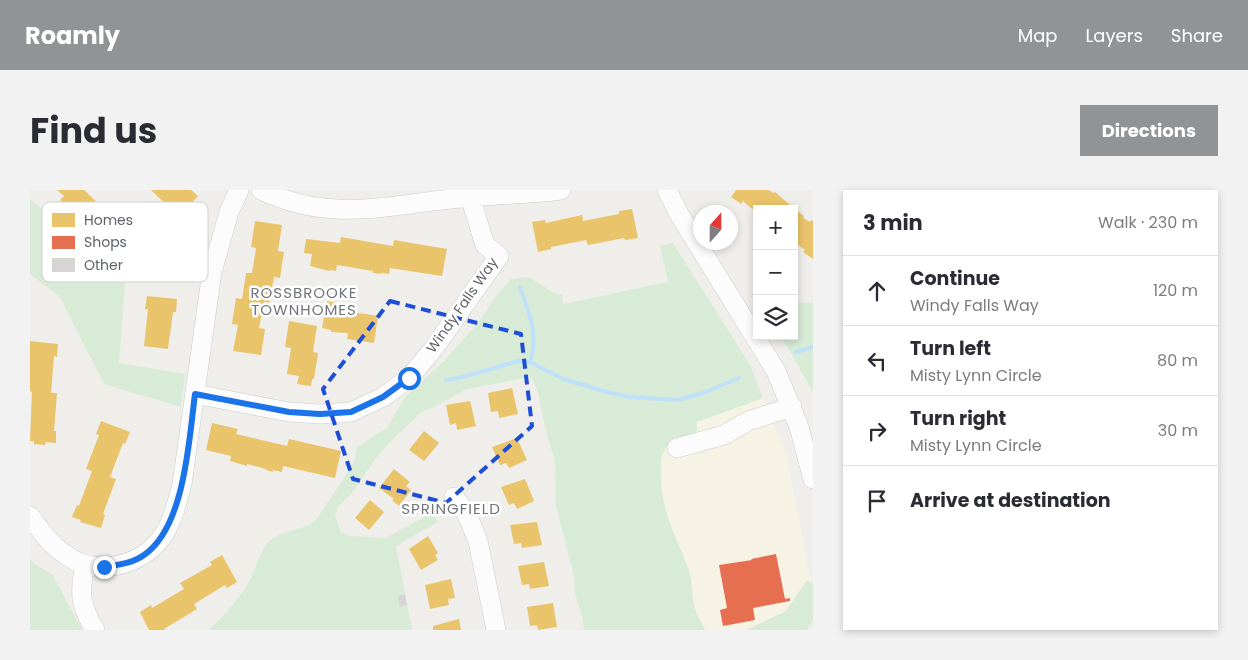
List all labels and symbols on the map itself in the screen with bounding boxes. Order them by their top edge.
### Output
legend [42,202,208,282]
north arrow [693,205,738,250]
text: Homes [84,210,133,230]
text: Shops [84,232,127,252]
street label: Windy Falls Way [422,253,503,357]
text: Other [84,255,123,275]
district label: ROSSBROOKE TOWNHOMES [250,282,358,320]
route start [398,367,421,390]
district label: SPRINGFIELD [401,498,501,519]
route end [93,556,116,579]

